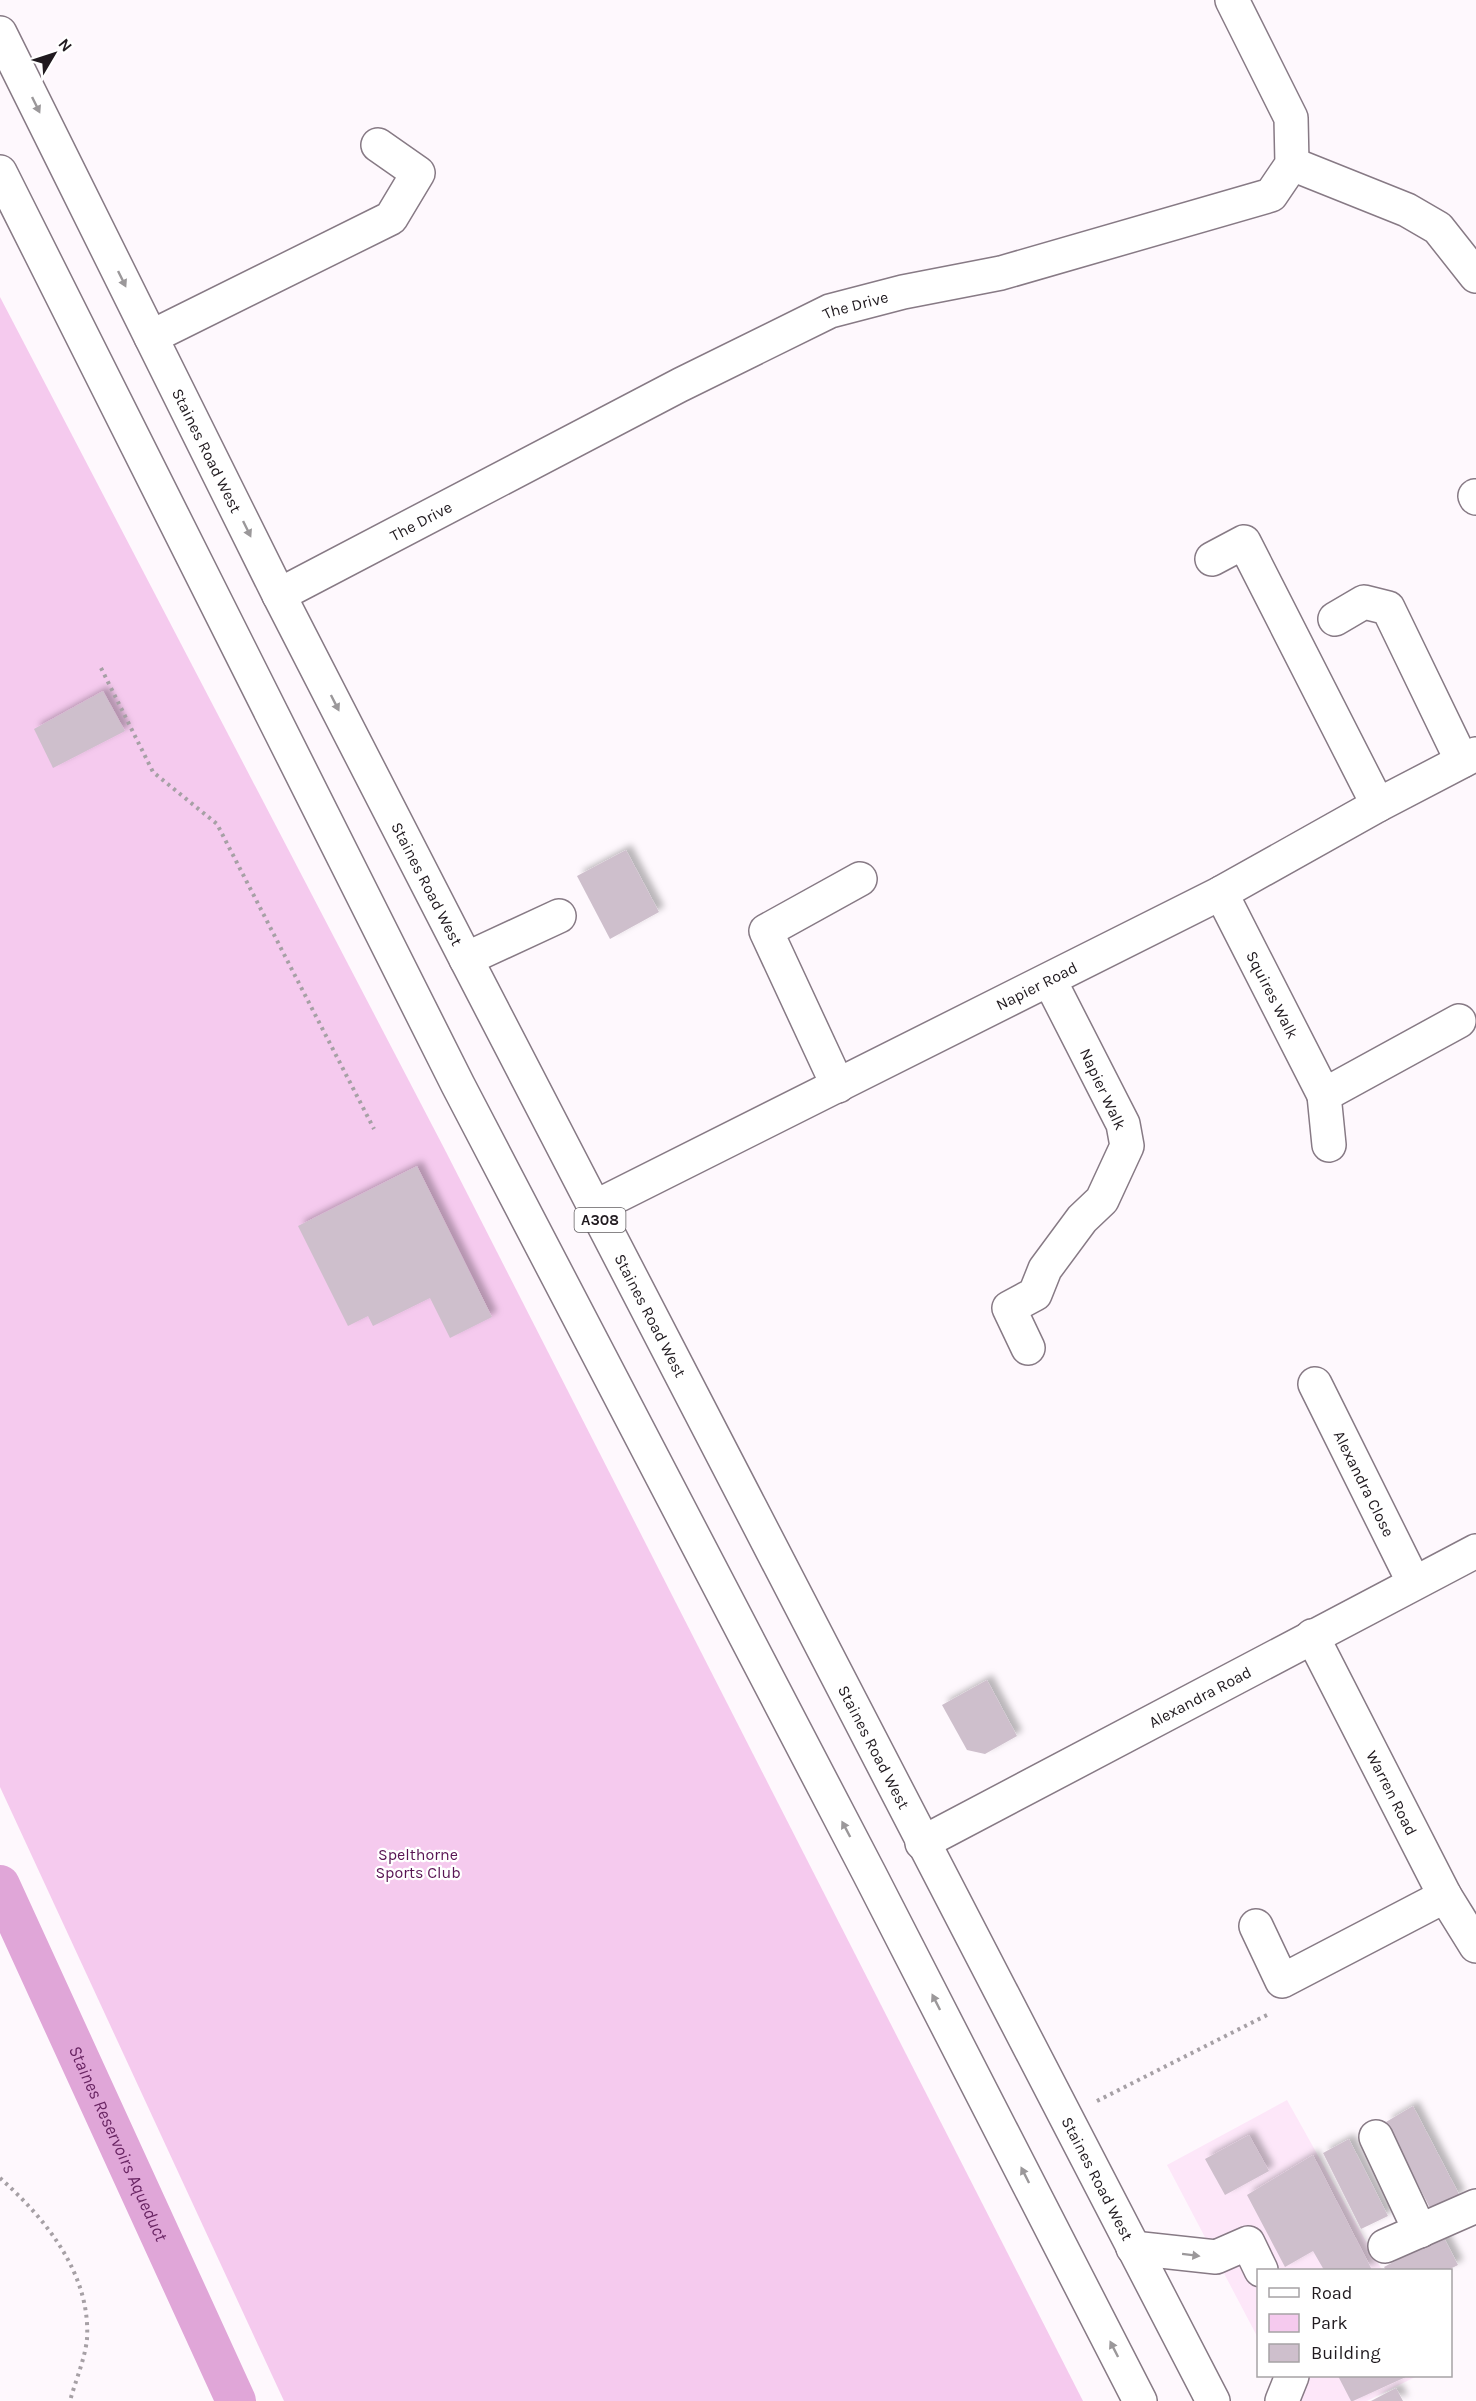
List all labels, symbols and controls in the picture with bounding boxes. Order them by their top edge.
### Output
north arrow [24,24,84,84]
text: N [54,34,76,55]
one-way arrow [31,96,40,113]
one-way arrow [118,271,127,288]
street label: The Drive [819,287,890,323]
street label: Staines Road West [168,385,246,516]
street label: The Drive [387,497,455,545]
one-way arrow [241,520,251,538]
one-way arrow [329,694,339,712]
street label: Staines Road West [388,819,467,949]
street label: Squires Walk [1243,948,1303,1042]
street label: Napier Road [992,957,1080,1014]
street label: Napier Walk [1076,1045,1130,1133]
road number: A308 [574,1208,626,1232]
street label: Staines Road West [611,1250,690,1380]
street label: Alexandra Close [1330,1427,1399,1540]
street label: Alexandra Road [1145,1662,1254,1731]
street label: Staines Road West [834,1682,914,1812]
street label: Warren Road [1363,1747,1422,1838]
one-way arrow [841,1820,851,1837]
park label: Spelthorne Sports Club [375,1845,461,1882]
one-way arrow [931,1993,941,2011]
water label: Staines Reservoirs Aqueduct [64,2042,173,2245]
street label: Staines Road West [1058,2113,1138,2243]
one-way arrow [1020,2167,1029,2184]
one-way arrow [1182,2250,1201,2259]
legend [1257,2269,1452,2377]
text: Road [1311,2282,1352,2304]
text: Park [1311,2312,1348,2334]
one-way arrow [1109,2340,1119,2358]
text: Building [1311,2342,1381,2364]

